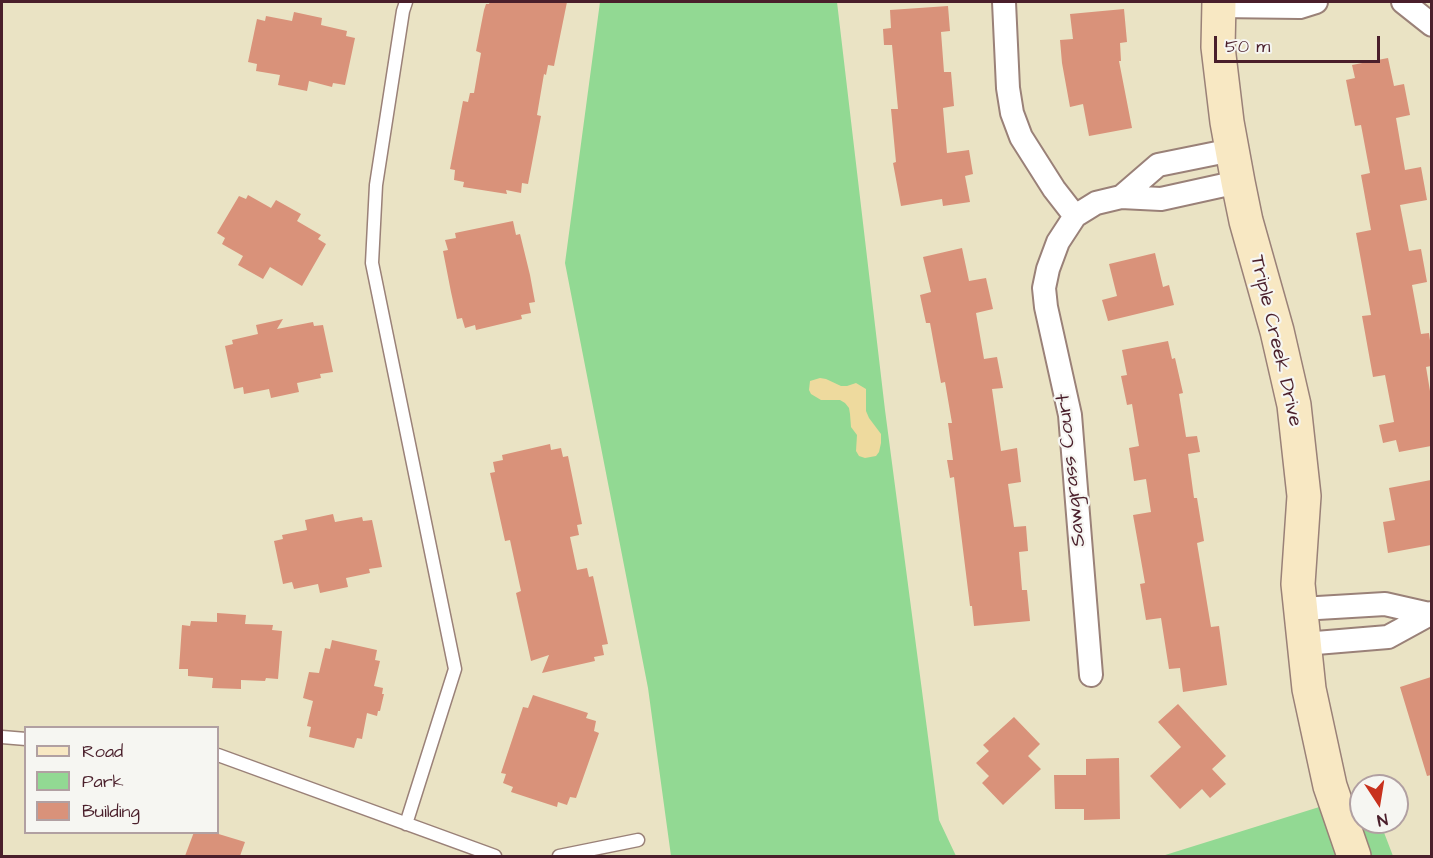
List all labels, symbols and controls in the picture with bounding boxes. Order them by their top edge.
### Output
scale bar [1217,24,1384,62]
text: 50 m [1225,34,1270,59]
street label: Triple Creek Drive [1244,253,1306,429]
street label: Sawgrass Court [1052,392,1092,548]
legend [24,726,219,834]
text: Road [82,739,123,764]
text: Park [82,769,124,794]
north arrow [1349,774,1409,834]
text: Building [82,799,140,824]
text: N [1375,808,1390,831]

